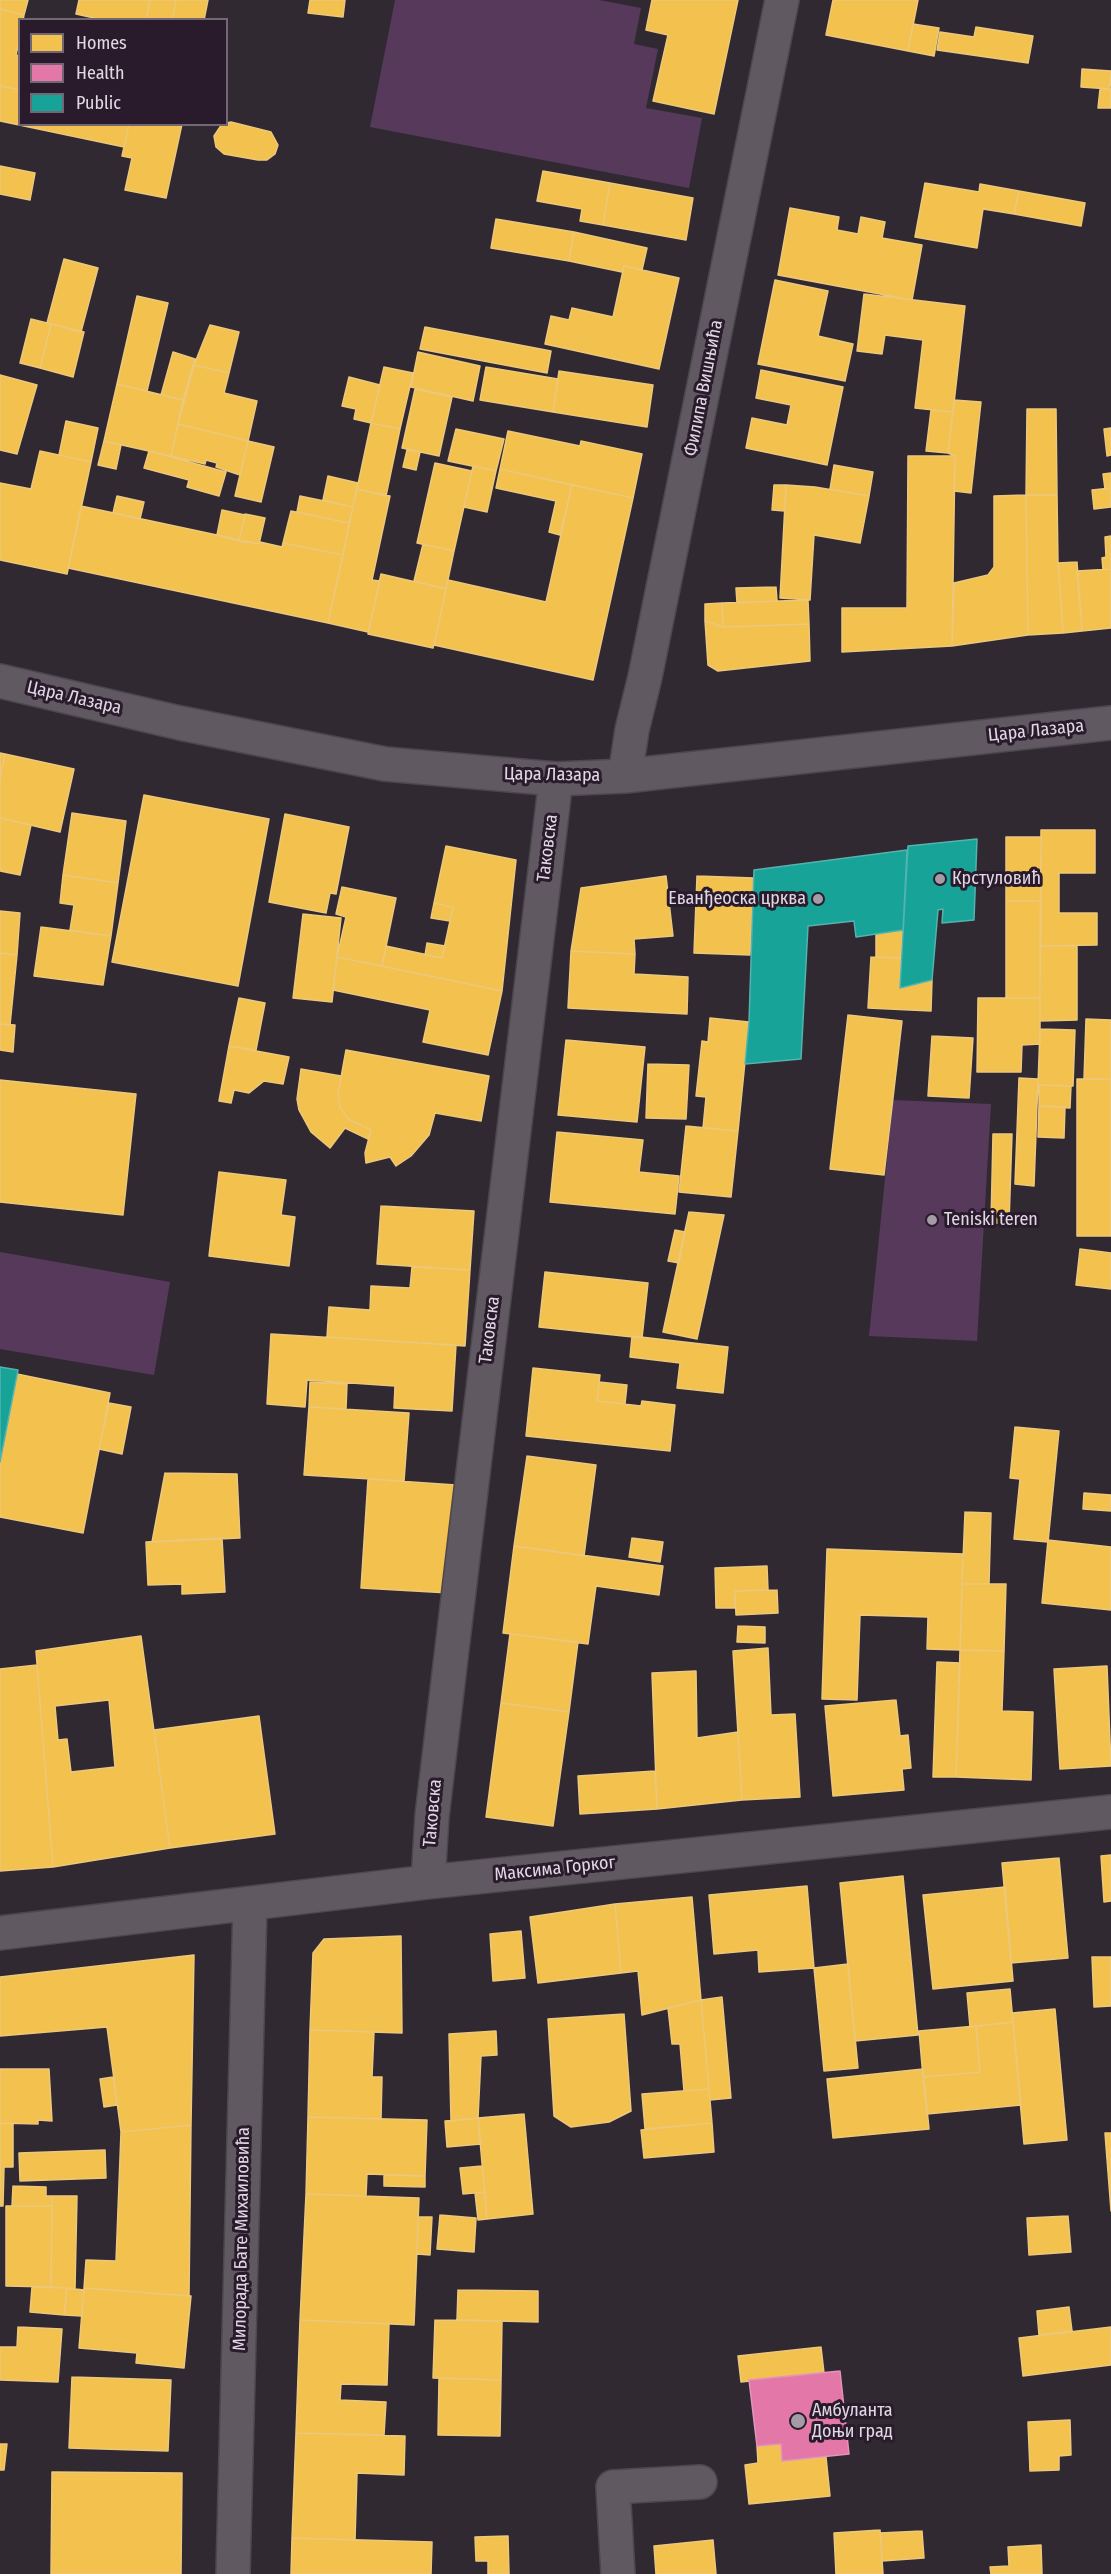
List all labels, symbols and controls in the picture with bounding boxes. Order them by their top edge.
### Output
legend [18,18,228,126]
text: Homes [76,32,127,54]
text: Health [76,62,124,84]
text: Public [76,92,121,114]
street label: Филипа Вишњића [680,318,728,458]
street label: Цара Лазара [25,677,123,719]
street label: Цара Лазара [987,715,1085,747]
street label: Цара Лазара [504,763,600,787]
street label: Таковска [533,813,563,883]
place label: Крстуловић [952,868,1041,890]
marker: Крстуловић [933,872,947,886]
place label: Еванђеоска црква [668,888,806,910]
marker: Еванђеоска црква [811,892,825,906]
place label: Teniski teren [944,1209,1038,1231]
marker: Teniski teren [925,1213,939,1227]
street label: Таковска [475,1295,505,1365]
street label: Таковска [419,1778,447,1848]
street label: Максима Горког [493,1852,617,1886]
street label: Милорада Бате Михаиловића [229,2127,255,2351]
place label: Амбуланта Доњи град [812,2400,893,2442]
marker: Амбуланта Доњи град [789,2412,807,2430]

